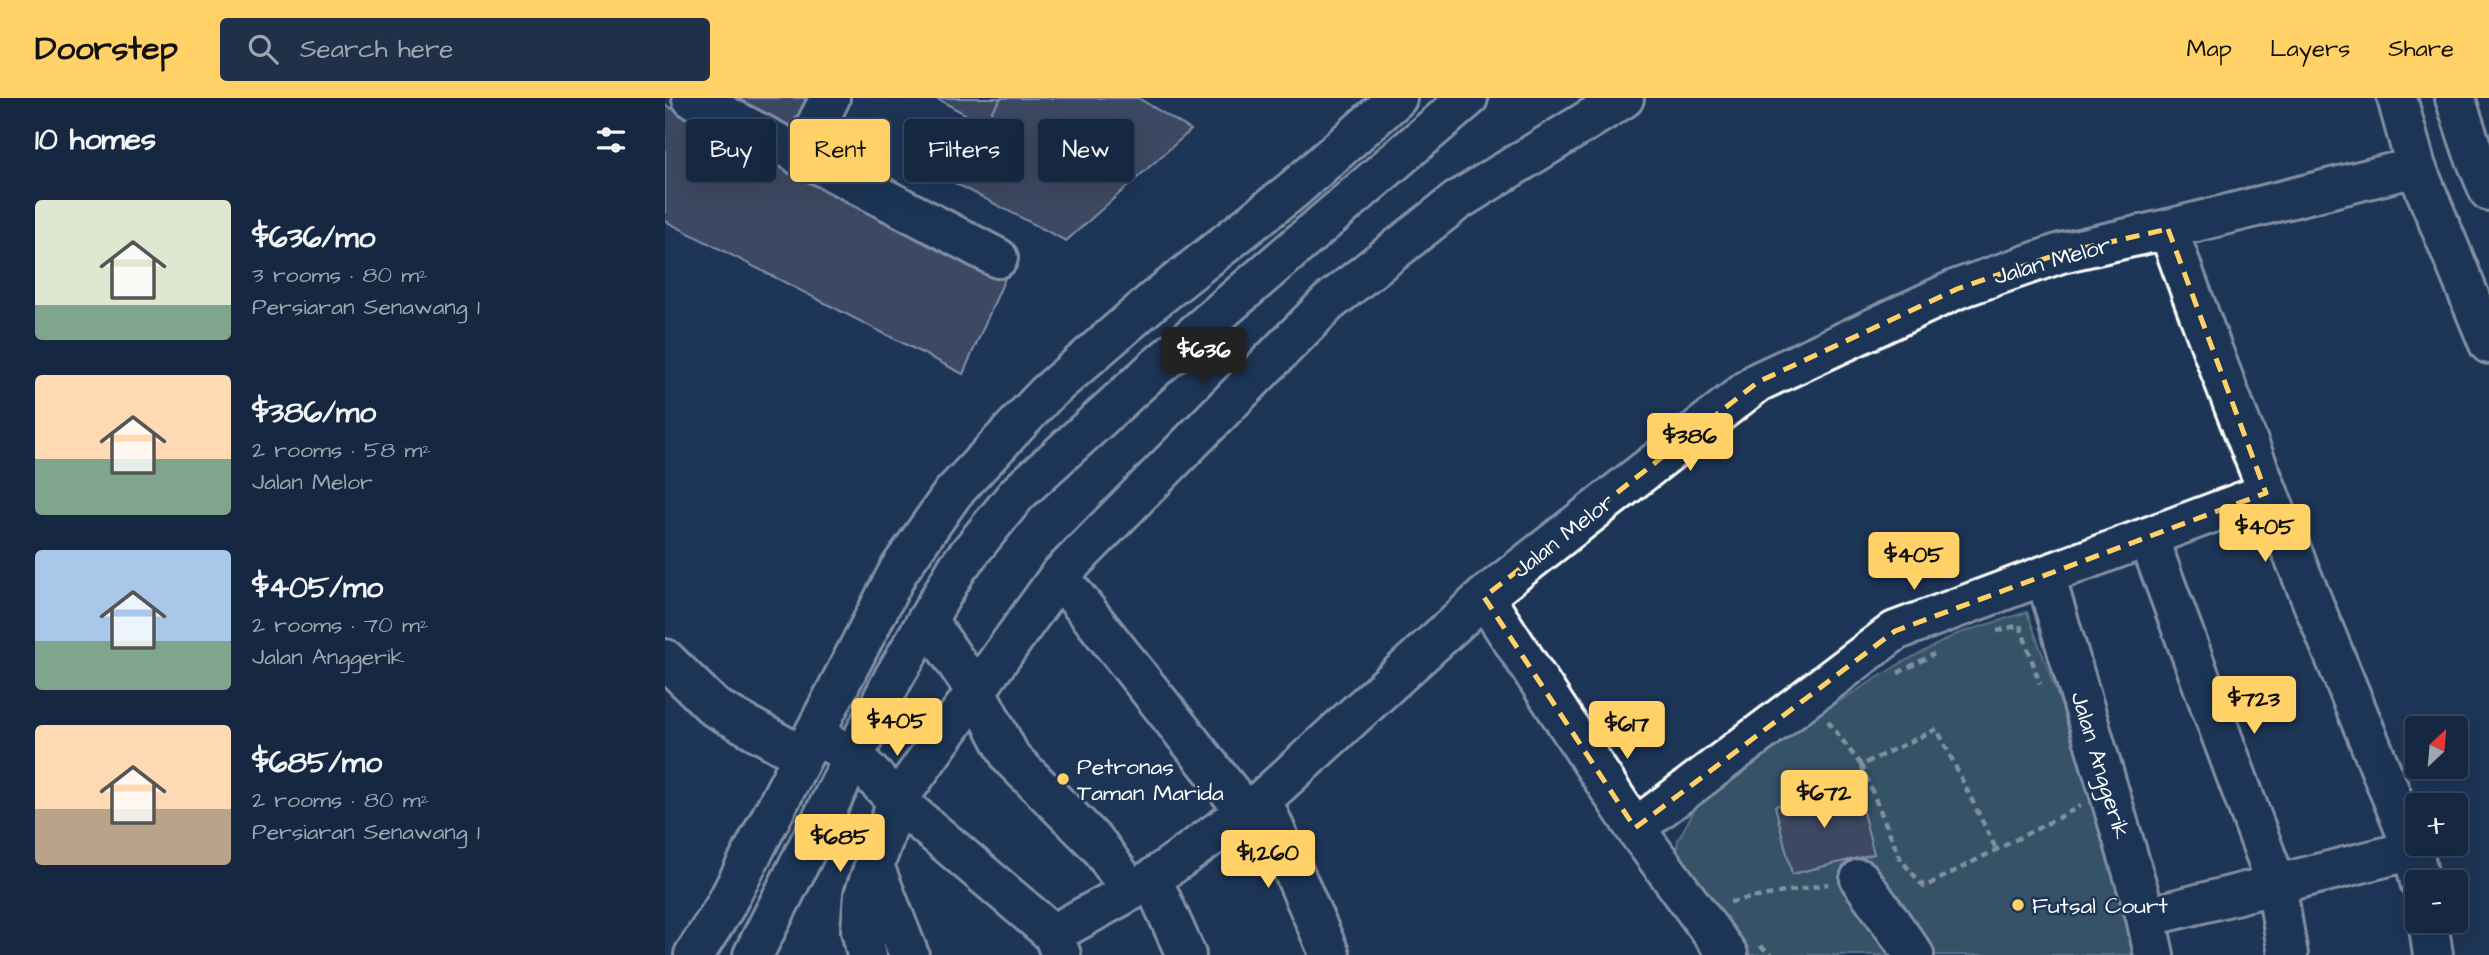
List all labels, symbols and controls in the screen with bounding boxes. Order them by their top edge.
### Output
search box [220,18,710,81]
text: Doorstep [35,26,178,72]
icon: search [244,30,282,68]
text: Search here [300,31,453,67]
text: Map [2187,32,2232,66]
text: Layers [2270,32,2350,66]
text: Share [2388,32,2454,66]
text: 10 homes [35,119,156,161]
chip: Buy [686,119,776,182]
chip: Rent [790,119,890,182]
chip: Filters [904,119,1024,182]
chip: New [1038,119,1134,182]
icon: filters [592,121,630,159]
text: $636/mo [252,217,375,259]
icon: home [91,228,175,312]
street label: Jalan Melor [1990,229,2115,293]
text: 3 rooms · 80 m² [252,259,428,291]
text: Persiaran Senawang 1 [252,291,480,323]
pin: $636 [1163,328,1245,387]
text: $636 [1177,334,1231,366]
text: $386/mo [252,392,376,434]
icon: home [91,403,175,487]
pin: $386 [1649,414,1731,473]
text: $386 [1663,420,1717,452]
text: 2 rooms · 58 m² [252,434,431,466]
text: Jalan Melor [252,466,373,498]
street label: Jalan Melor [1506,486,1621,586]
pin: $405 [2224,504,2306,564]
text: $405 [2235,511,2295,543]
pin: $405 [1873,532,1955,592]
text: $405 [1884,539,1944,571]
text: $405/mo [252,567,383,609]
icon: home [91,578,175,662]
text: 2 rooms · 70 m² [252,609,428,641]
text: Jalan Anggerik [252,641,405,673]
pin: $723 [2213,676,2295,736]
text: $723 [2228,683,2280,715]
street label: Jalan Anggerik [2061,688,2138,843]
pin: $405 [856,698,938,758]
pin: $617 [1586,702,1668,761]
text: $405 [867,705,927,737]
text: $617 [1605,708,1649,740]
north arrow [2405,716,2467,779]
map controls [2405,716,2468,933]
text: $685/mo [252,742,382,784]
place label: Petronas Taman Marida [1077,751,1224,809]
icon: home [91,753,175,837]
pin: $672 [1783,770,1865,830]
marker: Petronas Taman Marida [1055,771,1071,787]
text: $672 [1797,777,1851,809]
text: 2 rooms · 80 m² [252,784,429,816]
button: + [2405,793,2468,856]
pin: $685 [799,814,881,874]
text: Persiaran Senawang 1 [252,816,480,848]
text: $685 [811,821,869,853]
pin: $1,260 [1211,830,1325,890]
text: $1,260 [1237,837,1299,869]
button: − [2405,870,2468,933]
place label: Futsal Court [2032,890,2169,922]
marker: Futsal Court [2010,897,2026,913]

